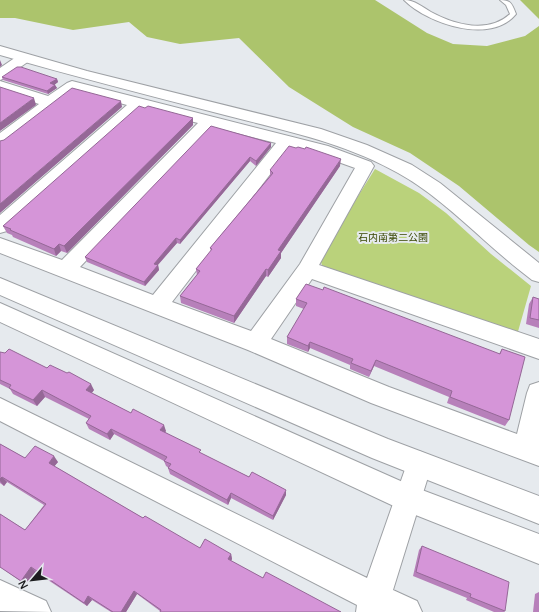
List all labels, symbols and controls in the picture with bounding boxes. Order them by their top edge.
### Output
park label: 石内南第二公園 [358,230,428,244]
north arrow [12,560,52,600]
text: N [14,578,31,592]

